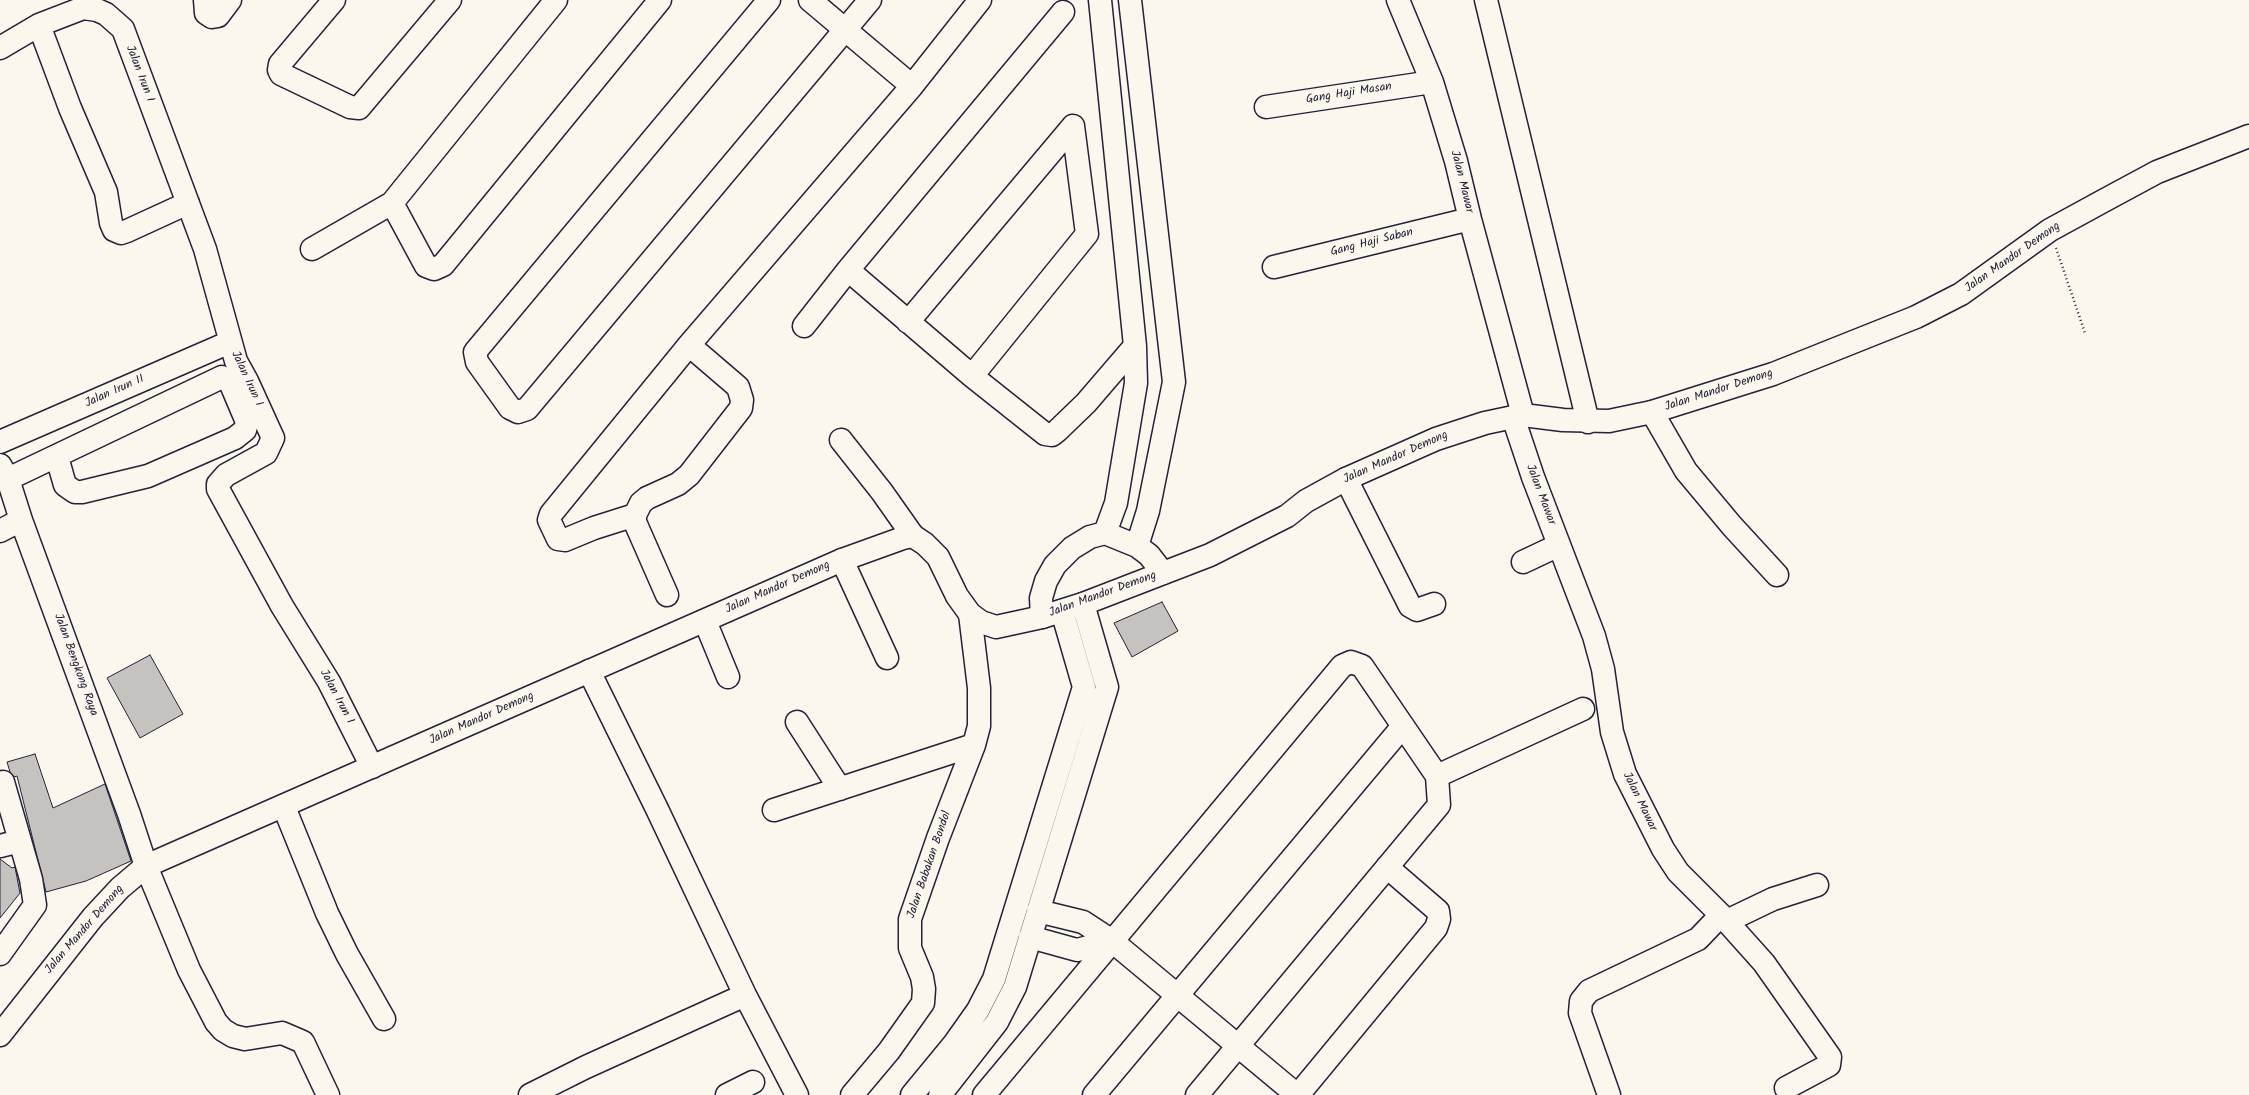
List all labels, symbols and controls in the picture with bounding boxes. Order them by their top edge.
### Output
street label: Jalan Irun I [122,44,156,104]
street label: Gang Haji Masan [1305,80,1393,108]
street label: Jalan Mawar [1446,149,1476,215]
street label: Jalan Mandor Demong [1963,220,2063,296]
street label: Gang Haji Saban [1329,226,1415,260]
street label: Jalan Irun I [227,349,265,409]
street label: Jalan Mandor Demong [1663,367,1775,415]
street label: Jalan Irun II [83,373,147,411]
street label: Jalan Mandor Demong [1341,428,1451,488]
street label: Jalan Mawar [1522,463,1558,527]
street label: Jalan Mandor Demong [723,558,833,618]
street label: Jalan Mandor Demong [1047,569,1159,621]
street label: Jalan Bengkong Raya [50,612,100,718]
street label: Jalan Irun I [316,667,356,727]
street label: Jalan Mandor Demong [427,689,537,749]
street label: Jalan Mawar [1619,770,1659,834]
street label: Jalan Babakan Bondol [905,809,955,921]
street label: Jalan Mandor Demong [43,883,127,977]

